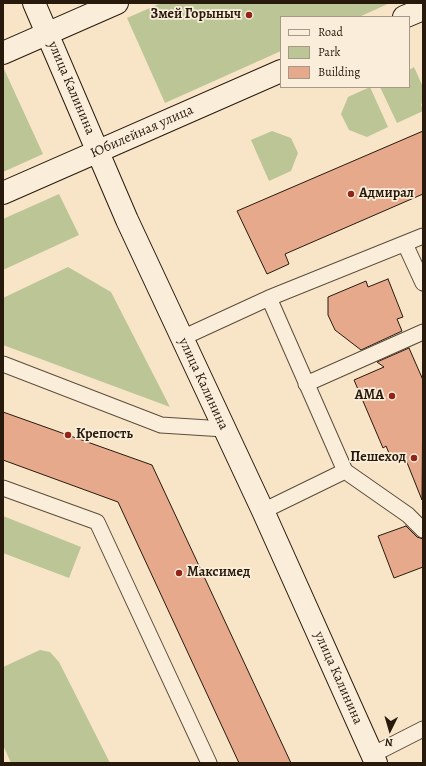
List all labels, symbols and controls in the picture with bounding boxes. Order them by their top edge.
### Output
place label: Змей Горыныч [151,7,241,23]
marker: Змей Горыныч [244,10,254,20]
legend [280,16,410,88]
text: Road [318,24,343,40]
street label: улица Калинина [44,39,98,137]
text: Park [318,44,341,60]
text: Building [318,64,360,80]
street label: Юбилейная улица [88,102,196,162]
place label: Адмирал [359,186,414,202]
marker: Адмирал [346,189,356,199]
street label: улица Калинина [174,335,232,433]
place label: АМА [355,388,384,404]
marker: АМА [387,391,397,401]
place label: Крепость [76,427,133,443]
marker: Крепость [63,430,73,440]
place label: Пешеход [350,450,406,466]
marker: Пешеход [409,453,419,463]
place label: Максимед [187,565,250,581]
marker: Максимед [174,568,184,578]
street label: улица Калинина [310,629,366,727]
north arrow [370,710,410,750]
text: N [384,735,394,750]

